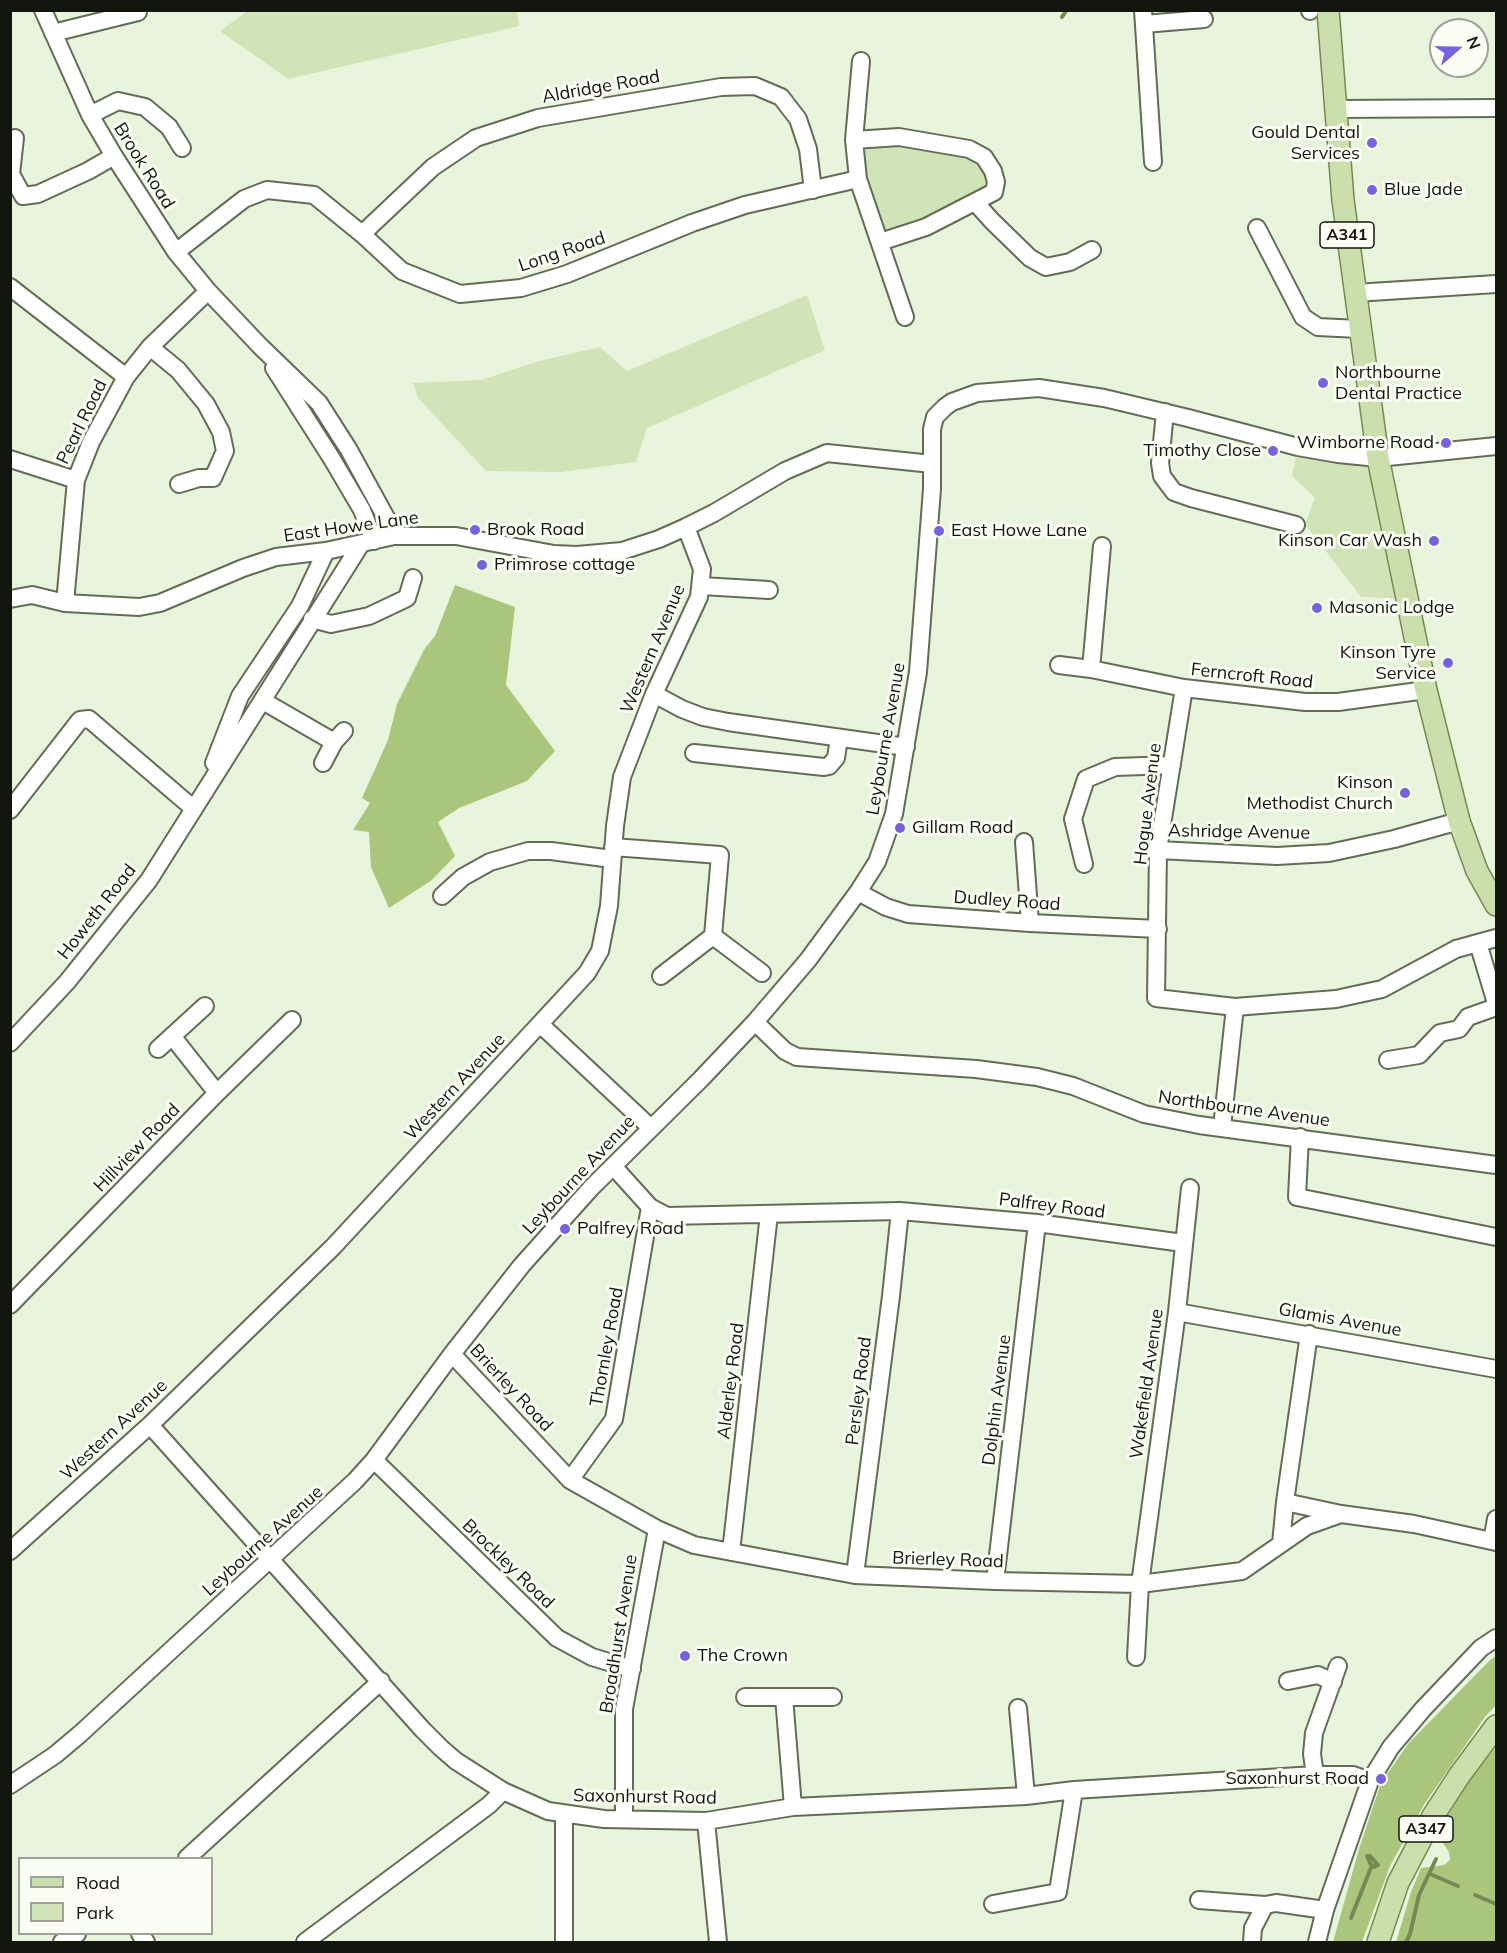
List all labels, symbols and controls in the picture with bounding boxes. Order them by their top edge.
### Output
north arrow [1429,18,1489,78]
text: N [1463,33,1486,52]
street label: Aldridge Road [540,66,662,108]
street label: Brook Road [109,119,179,213]
place label: Gould Dental Services [1251,122,1360,164]
marker: Gould Dental Services [1365,136,1379,150]
place label: Blue Jade [1384,179,1463,201]
marker: Blue Jade [1365,183,1379,197]
road number: A341 [1320,222,1374,248]
street label: Long Road [516,227,608,277]
place label: Northbourne Dental Practice [1335,362,1462,404]
street label: Pearl Road [52,376,112,468]
marker: Northbourne Dental Practice [1316,376,1330,390]
place label: Wimborne Road [1297,432,1434,454]
marker: Wimborne Road [1439,436,1453,450]
place label: Timothy Close [1143,440,1261,462]
marker: Timothy Close [1266,444,1280,458]
street label: East Howe Lane [282,507,420,547]
place label: Brook Road [487,519,584,541]
place label: East Howe Lane [951,520,1087,542]
marker: Brook Road [468,523,482,537]
marker: East Howe Lane [932,524,946,538]
place label: Kinson Car Wash [1278,530,1422,552]
marker: Kinson Car Wash [1427,534,1441,548]
place label: Primrose cottage [494,554,635,576]
marker: Primrose cottage [475,558,489,572]
street label: Western Avenue [616,581,690,717]
place label: Masonic Lodge [1329,597,1454,619]
marker: Masonic Lodge [1310,601,1324,615]
place label: Kinson Tyre Service [1340,642,1436,684]
marker: Kinson Tyre Service [1441,656,1455,670]
street label: Ferncroft Road [1190,659,1314,693]
street label: Leybourne Avenue [862,661,910,817]
street label: Hogue Avenue [1130,742,1166,866]
place label: Kinson Methodist Church [1247,772,1393,814]
marker: Kinson Methodist Church [1398,786,1412,800]
place label: Gillam Road [912,817,1013,839]
street label: Ashridge Avenue [1168,820,1310,844]
marker: Gillam Road [893,821,907,835]
street label: Howeth Road [53,860,141,964]
street label: Dudley Road [953,886,1061,916]
street label: Western Avenue [400,1029,510,1145]
street label: Northbourne Avenue [1157,1086,1331,1132]
street label: Hillview Road [89,1099,185,1197]
street label: Leybourne Avenue [518,1111,640,1239]
street label: Palfrey Road [998,1189,1106,1223]
place label: Palfrey Road [577,1218,684,1240]
marker: Palfrey Road [558,1222,572,1236]
street label: Thornley Road [586,1285,628,1409]
street label: Glamis Avenue [1277,1299,1403,1341]
street label: Wakefield Avenue [1126,1308,1168,1460]
street label: Alderley Road [713,1322,749,1440]
street label: Dolphin Avenue [978,1333,1016,1467]
street label: Persley Road [842,1336,876,1446]
street label: Brierley Road [465,1340,557,1436]
street label: Western Avenue [56,1375,172,1485]
street label: Leybourne Avenue [198,1481,328,1601]
street label: Brockley Road [458,1515,558,1613]
street label: Brierley Road [892,1547,1004,1573]
street label: Broadhurst Avenue [596,1553,642,1715]
place label: The Crown [697,1645,788,1667]
marker: The Crown [678,1649,692,1663]
place label: Saxonhurst Road [1225,1768,1369,1790]
marker: Saxonhurst Road [1374,1772,1388,1786]
street label: Saxonhurst Road [573,1785,717,1809]
road number: A347 [1399,1816,1453,1842]
legend [18,1857,213,1935]
text: Road [76,1871,120,1894]
text: Park [76,1901,114,1924]

